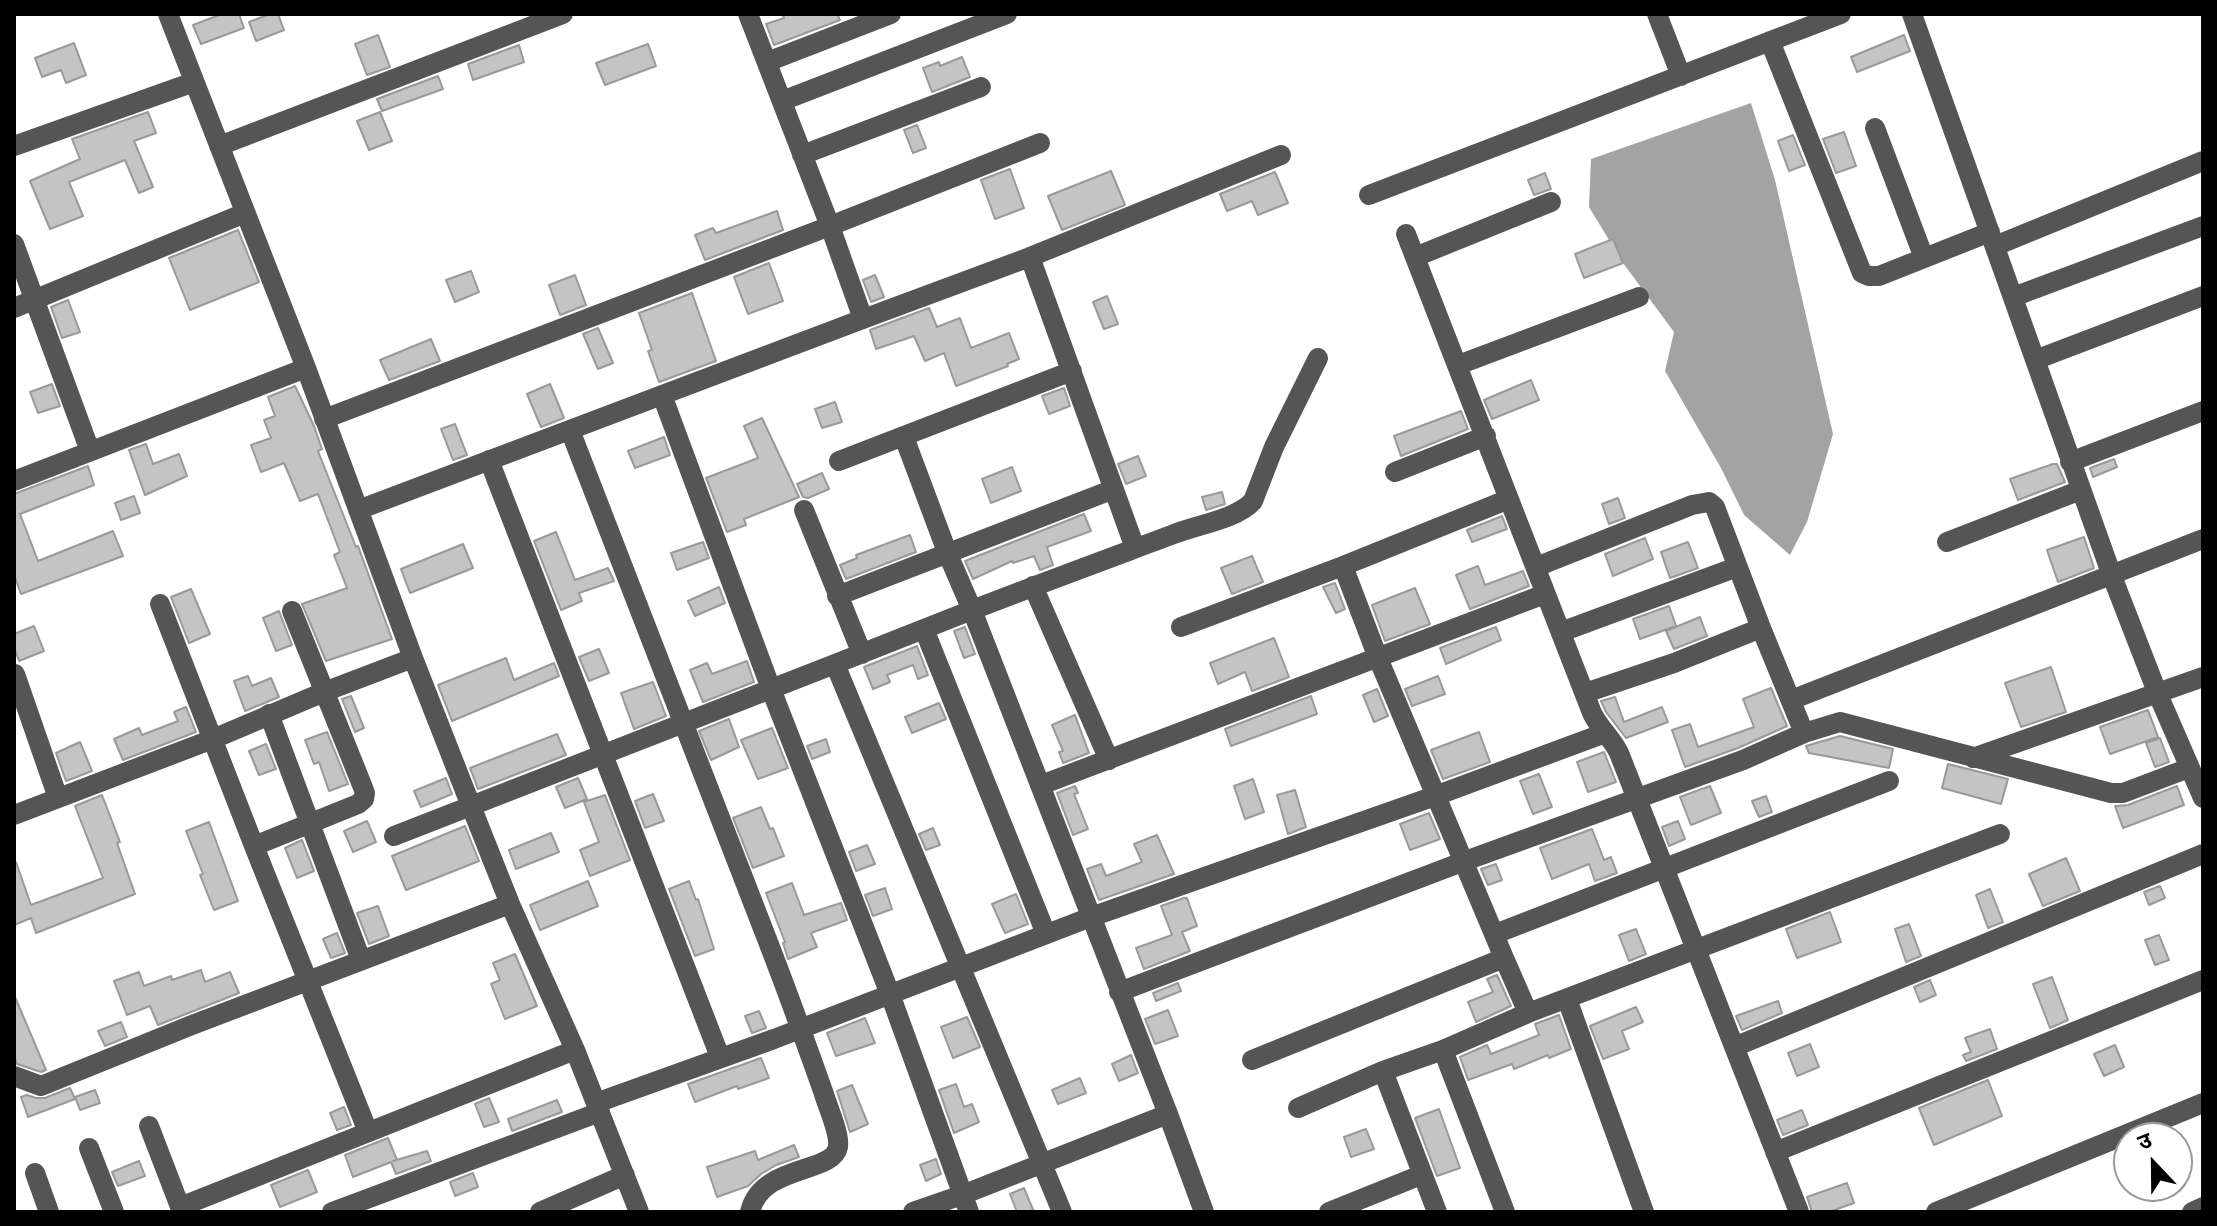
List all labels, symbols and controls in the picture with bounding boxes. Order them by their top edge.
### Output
north arrow [2113,1122,2193,1202]
text: उ [2134,1127,2155,1155]

